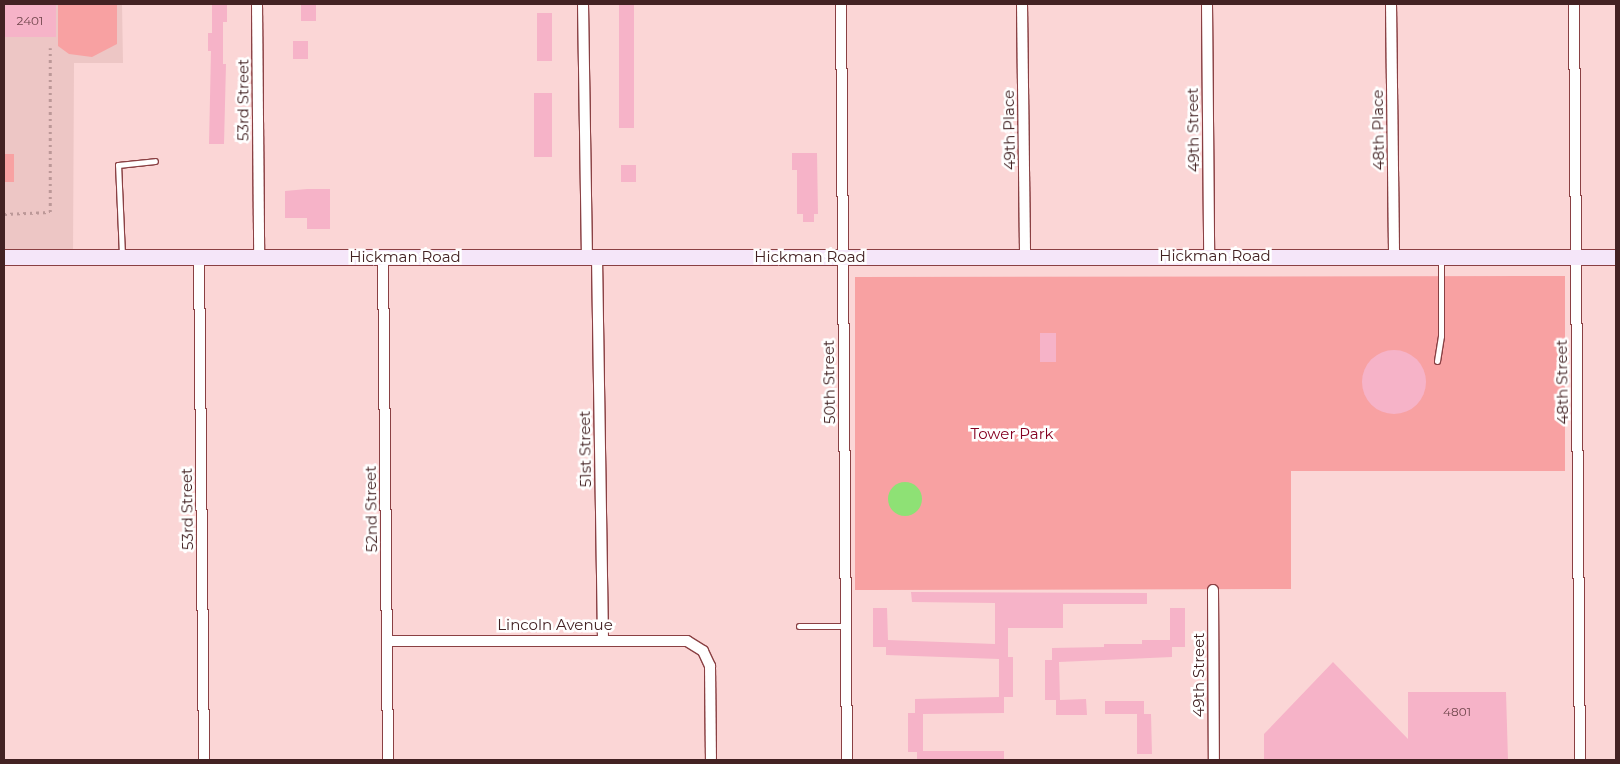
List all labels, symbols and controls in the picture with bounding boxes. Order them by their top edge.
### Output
house number: 2401 [17,14,43,28]
street label: 53rd Street [234,59,252,141]
street label: 49th Street [1183,88,1203,172]
street label: 48th Place [1368,89,1388,171]
street label: 49th Place [999,90,1019,170]
street label: Hickman Road [1159,247,1271,265]
street label: Hickman Road [349,248,461,266]
street label: Hickman Road [754,248,866,266]
street label: 48th Street [1552,339,1572,425]
street label: 50th Street [819,340,839,424]
street label: 51st Street [575,411,595,487]
park label: Tower Park [970,425,1054,443]
street label: 52nd Street [361,466,381,552]
street label: 53rd Street [177,468,197,550]
street label: Lincoln Avenue [497,616,613,634]
street label: 49th Street [1190,633,1208,717]
house number: 4801 [1443,705,1471,719]

